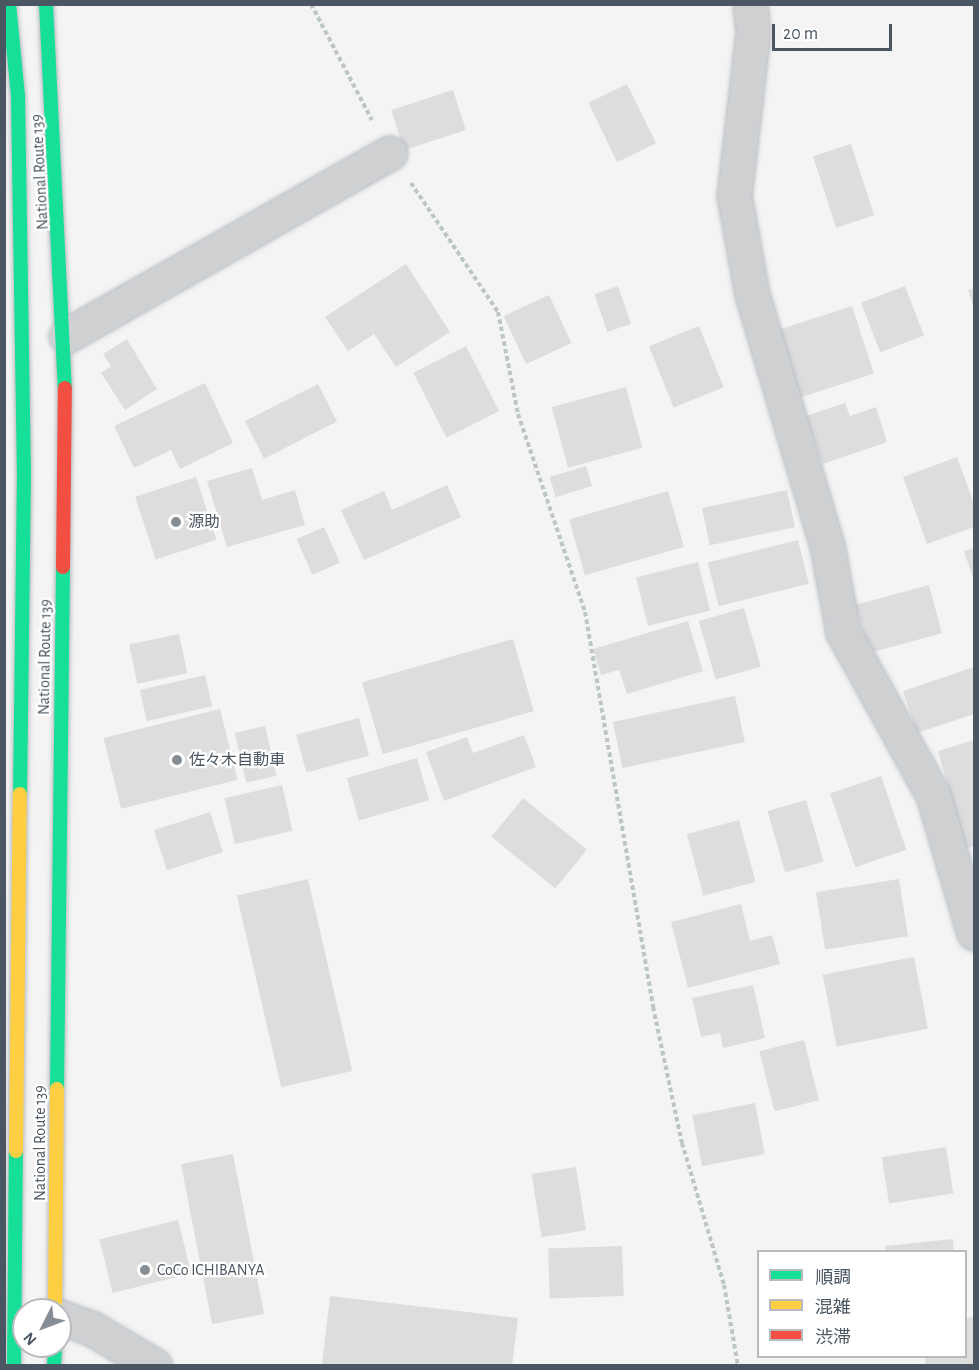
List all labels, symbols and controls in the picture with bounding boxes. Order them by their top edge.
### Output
scale bar [775,12,895,50]
text: 20 m [783,25,818,43]
street label: National Route 139 [27,114,53,230]
place label: 源助 [188,512,220,532]
marker: 源助 [169,515,183,529]
street label: National Route 139 [34,599,56,715]
place label: 佐々木自動車 [189,750,285,770]
marker: 佐々木自動車 [170,753,184,767]
street label: National Route 139 [30,1085,50,1201]
legend [757,1250,967,1358]
place label: CoCo ICHIBANYA [157,1260,265,1280]
marker: CoCo ICHIBANYA [138,1263,152,1277]
text: 順調 [815,1269,851,1287]
north arrow [12,1298,72,1358]
text: 混雑 [815,1299,851,1317]
text: N [20,1329,40,1348]
text: 渋滞 [815,1329,851,1347]

